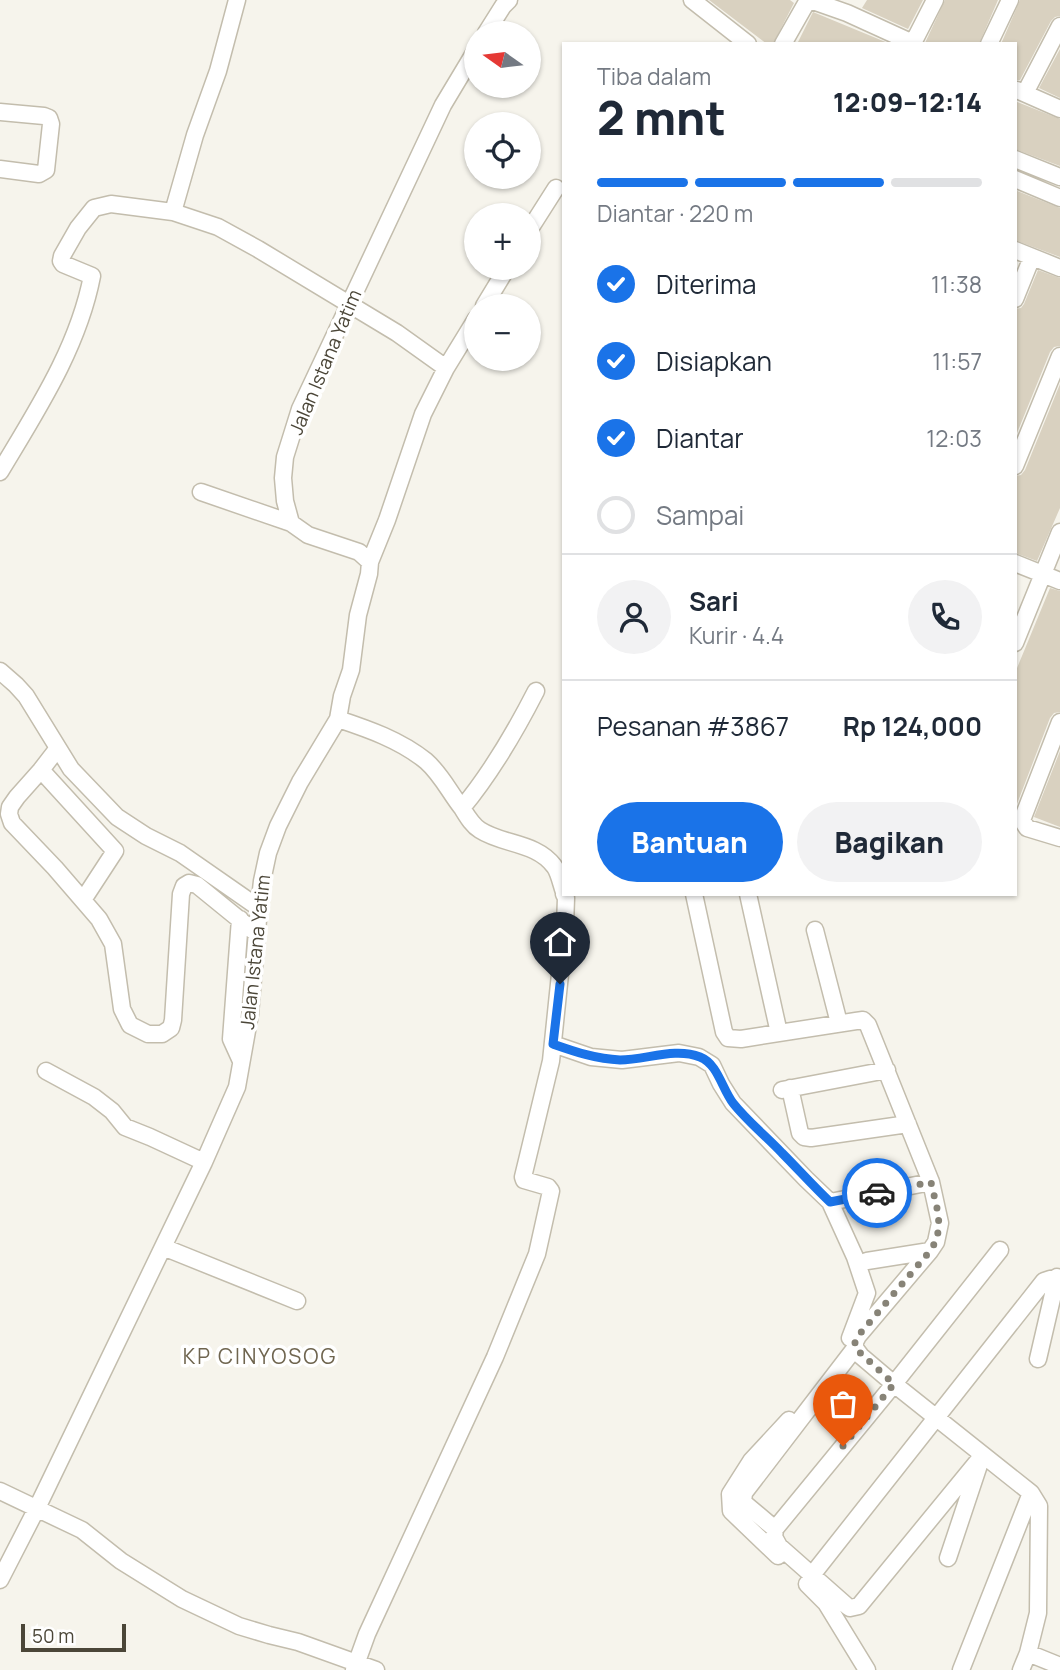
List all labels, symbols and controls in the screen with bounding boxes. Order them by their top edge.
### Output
north arrow [464,21,541,98]
map controls [464,21,541,371]
text: Tiba dalam [597,60,711,92]
text: 12:09–12:14 [833,84,982,120]
text: 2 mnt [597,86,726,149]
button: locate [464,112,541,189]
text: Diantar · 220 m [597,197,753,229]
button: + [464,203,541,280]
icon: check [597,265,635,303]
text: Diterima [656,266,757,302]
text: 11:38 [931,268,982,300]
street label: Jalan Istana Yatim [283,285,367,439]
button: − [464,294,541,371]
icon: check [597,342,635,380]
text: Disiapkan [656,343,772,379]
text: 11:57 [932,345,982,377]
icon: check [597,419,635,457]
text: Diantar [656,420,744,456]
text: 12:03 [926,422,982,454]
text: Sampai [656,497,744,533]
button: person [597,580,671,654]
button: phone [908,580,982,654]
text: Sari [689,583,739,619]
text: Kurir · 4.4 [689,619,784,651]
text: Pesanan #3867 [597,708,789,744]
text: Rp 124,000 [843,708,982,744]
button: Bantuan [597,802,783,882]
button: Bagikan [797,802,982,882]
street label: Jalan Istana Yatim [234,873,276,1031]
pin [530,912,590,984]
icon: home [541,923,579,961]
courier [842,1158,912,1228]
icon: car [858,1174,896,1212]
district label: KP CINYOSOG [183,1342,337,1370]
pin [813,1374,873,1446]
icon: bag [824,1385,862,1423]
scale bar [21,1621,126,1653]
text: 50 m [32,1623,74,1649]

